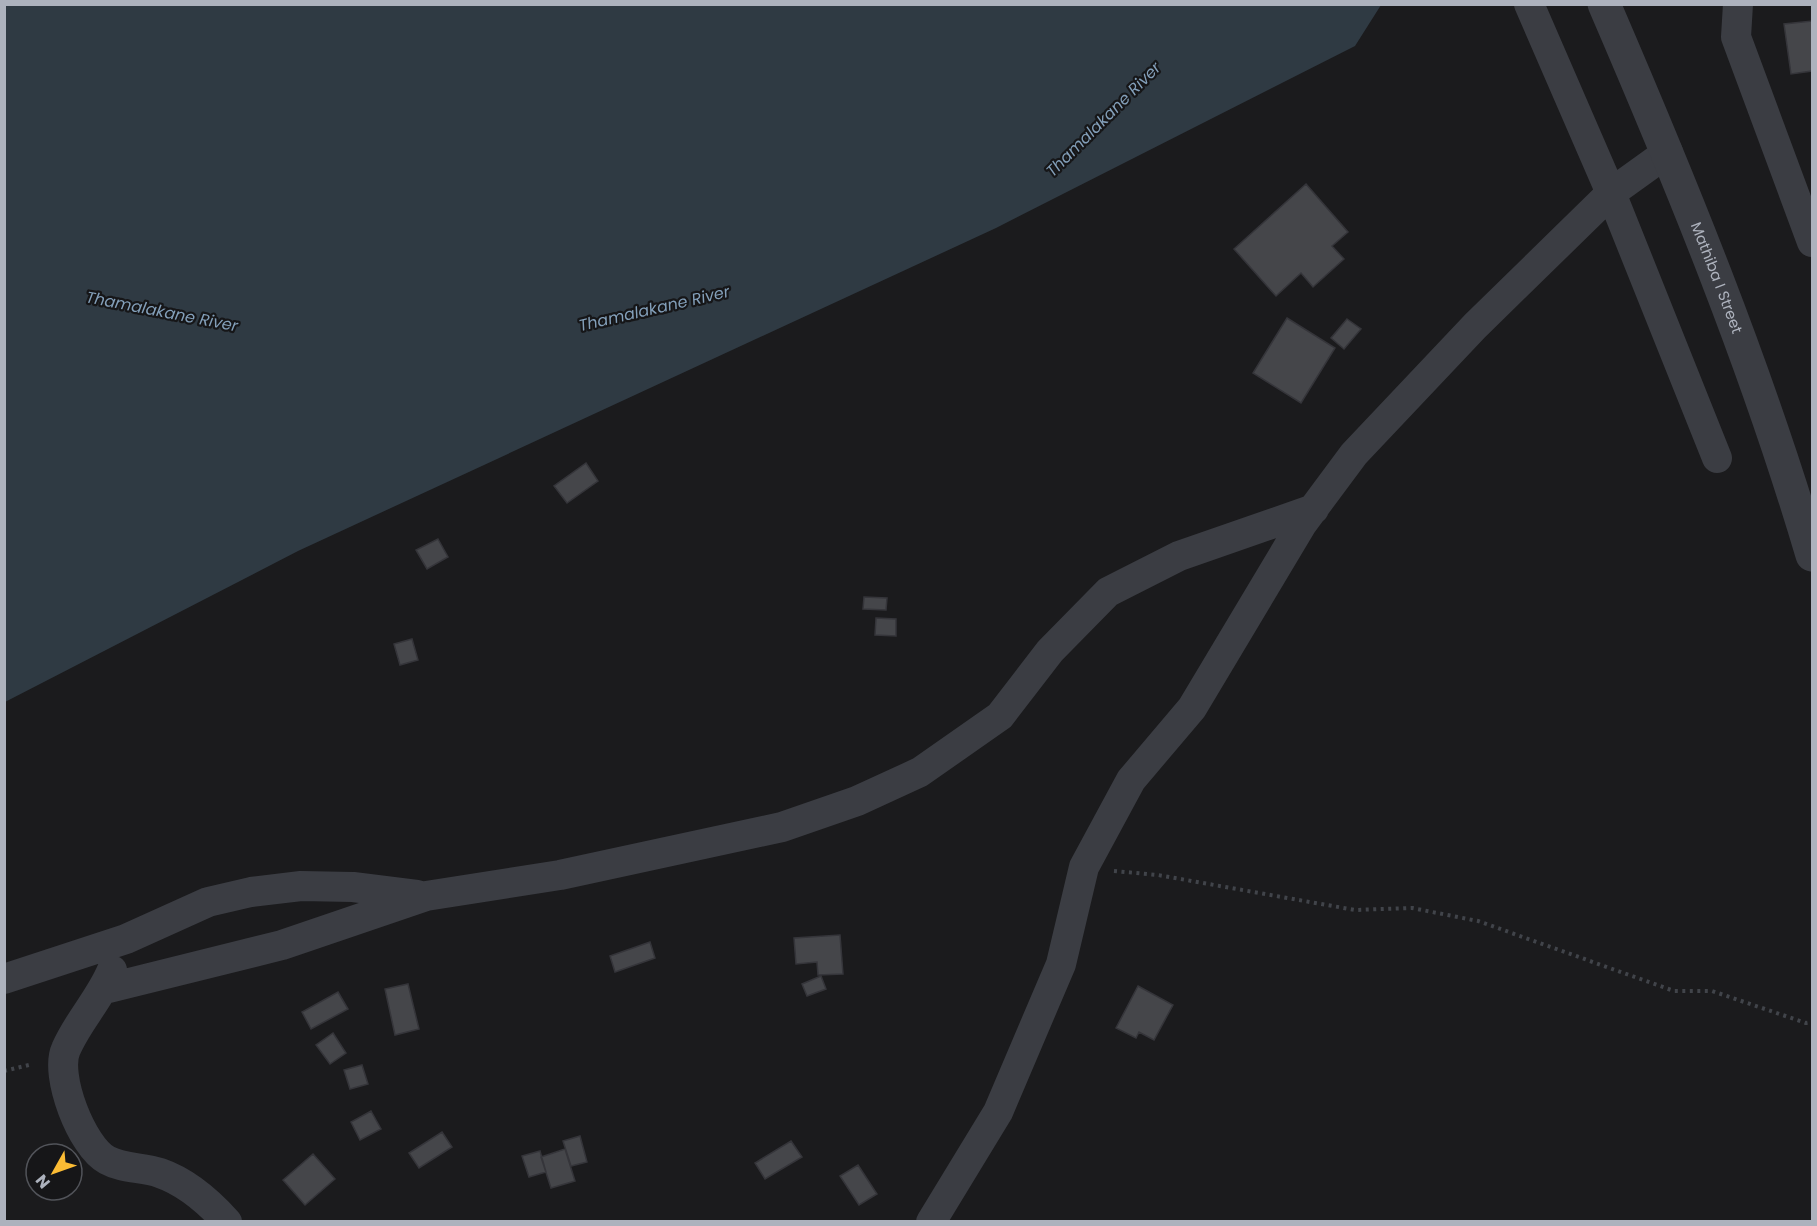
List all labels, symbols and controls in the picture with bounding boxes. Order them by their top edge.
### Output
water label: Thamalakane River [1041,56,1167,182]
street label: Mathiba I Street [1686,219,1748,336]
water label: Thamalakane River [576,280,733,337]
water label: Thamalakane River [84,285,241,338]
north arrow [24,1142,84,1202]
text: N [30,1169,56,1193]

